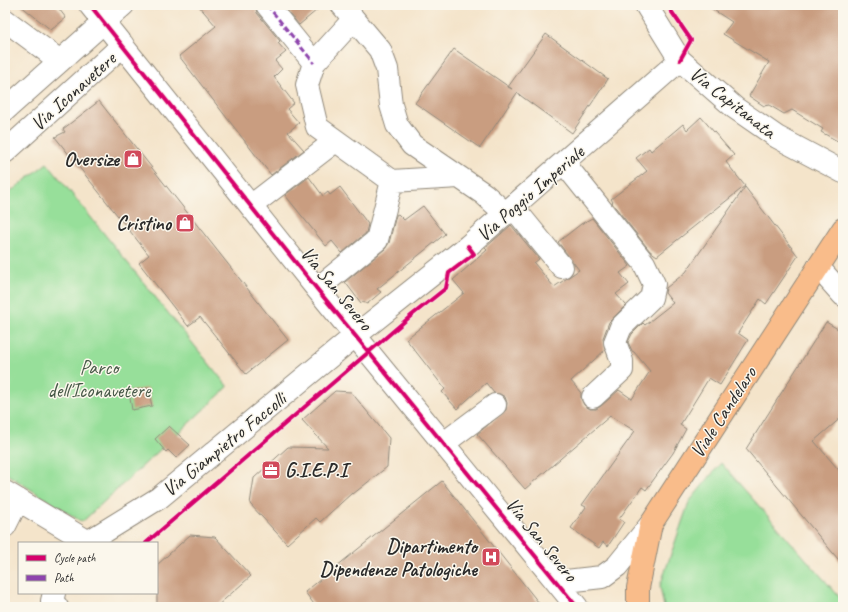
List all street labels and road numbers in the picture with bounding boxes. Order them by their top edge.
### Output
street label: Via Iconavetere [26,46,122,136]
street label: Via Capitanata [685,61,782,145]
street label: Via Poggio Imperiale [471,139,590,247]
street label: Via San Severo [295,241,379,336]
street label: Viale Candelaro [685,361,763,463]
street label: Via Giampietro Faccolli [157,385,293,502]
street label: Via San Severo [500,492,584,587]

